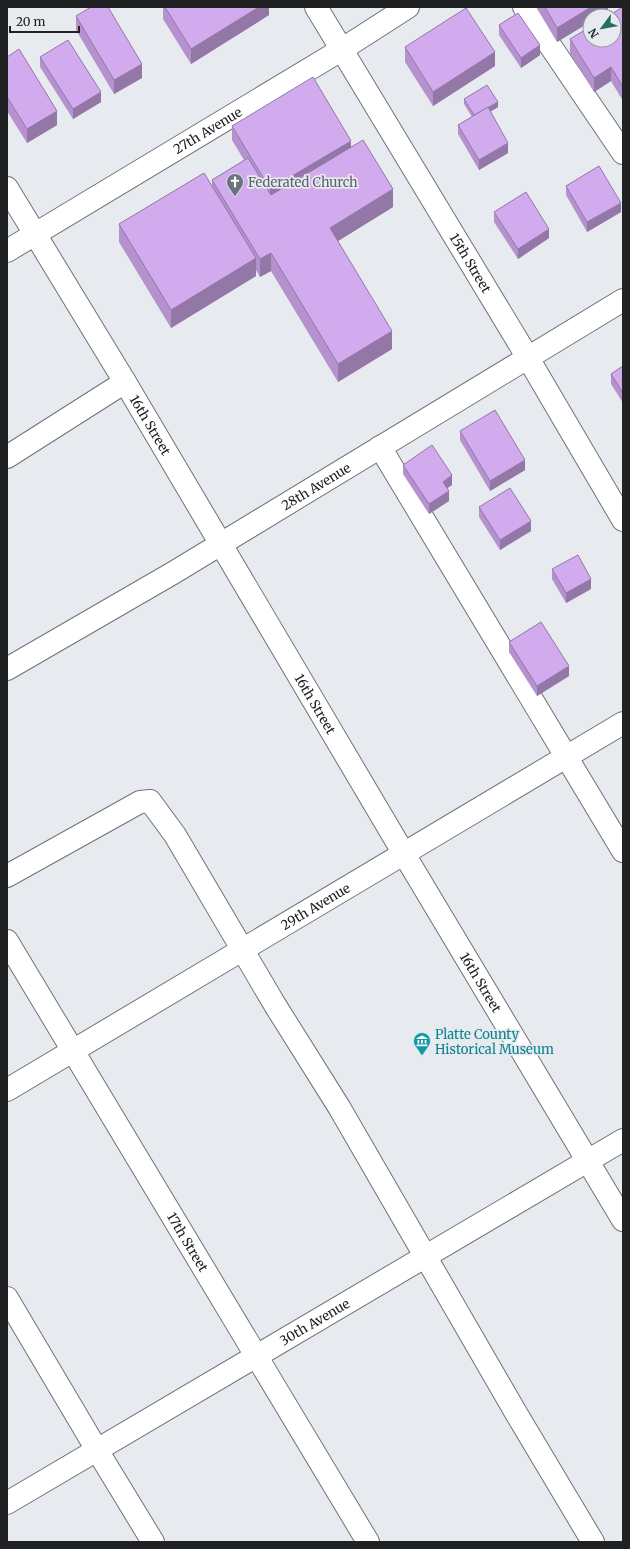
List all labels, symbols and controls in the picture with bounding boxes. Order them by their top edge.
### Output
scale bar [10,8,79,34]
north arrow [582,8,622,48]
text: 20 m [16,14,45,29]
text: N [585,26,602,41]
street label: 27th Avenue [170,104,245,158]
church icon: Federated Church [225,172,245,197]
place label: Federated Church [248,174,358,191]
street label: 15th Street [446,230,495,296]
street label: 16th Street [126,392,174,458]
street label: 28th Avenue [279,459,354,514]
street label: 16th Street [290,671,339,737]
street label: 29th Avenue [278,879,354,934]
street label: 16th Street [456,950,505,1016]
place label: Platte County Historical Museum [435,1026,554,1058]
museum icon: Platte County Historical Museum [412,1031,432,1056]
street label: 17th Street [163,1209,212,1275]
street label: 30th Avenue [277,1295,353,1349]

